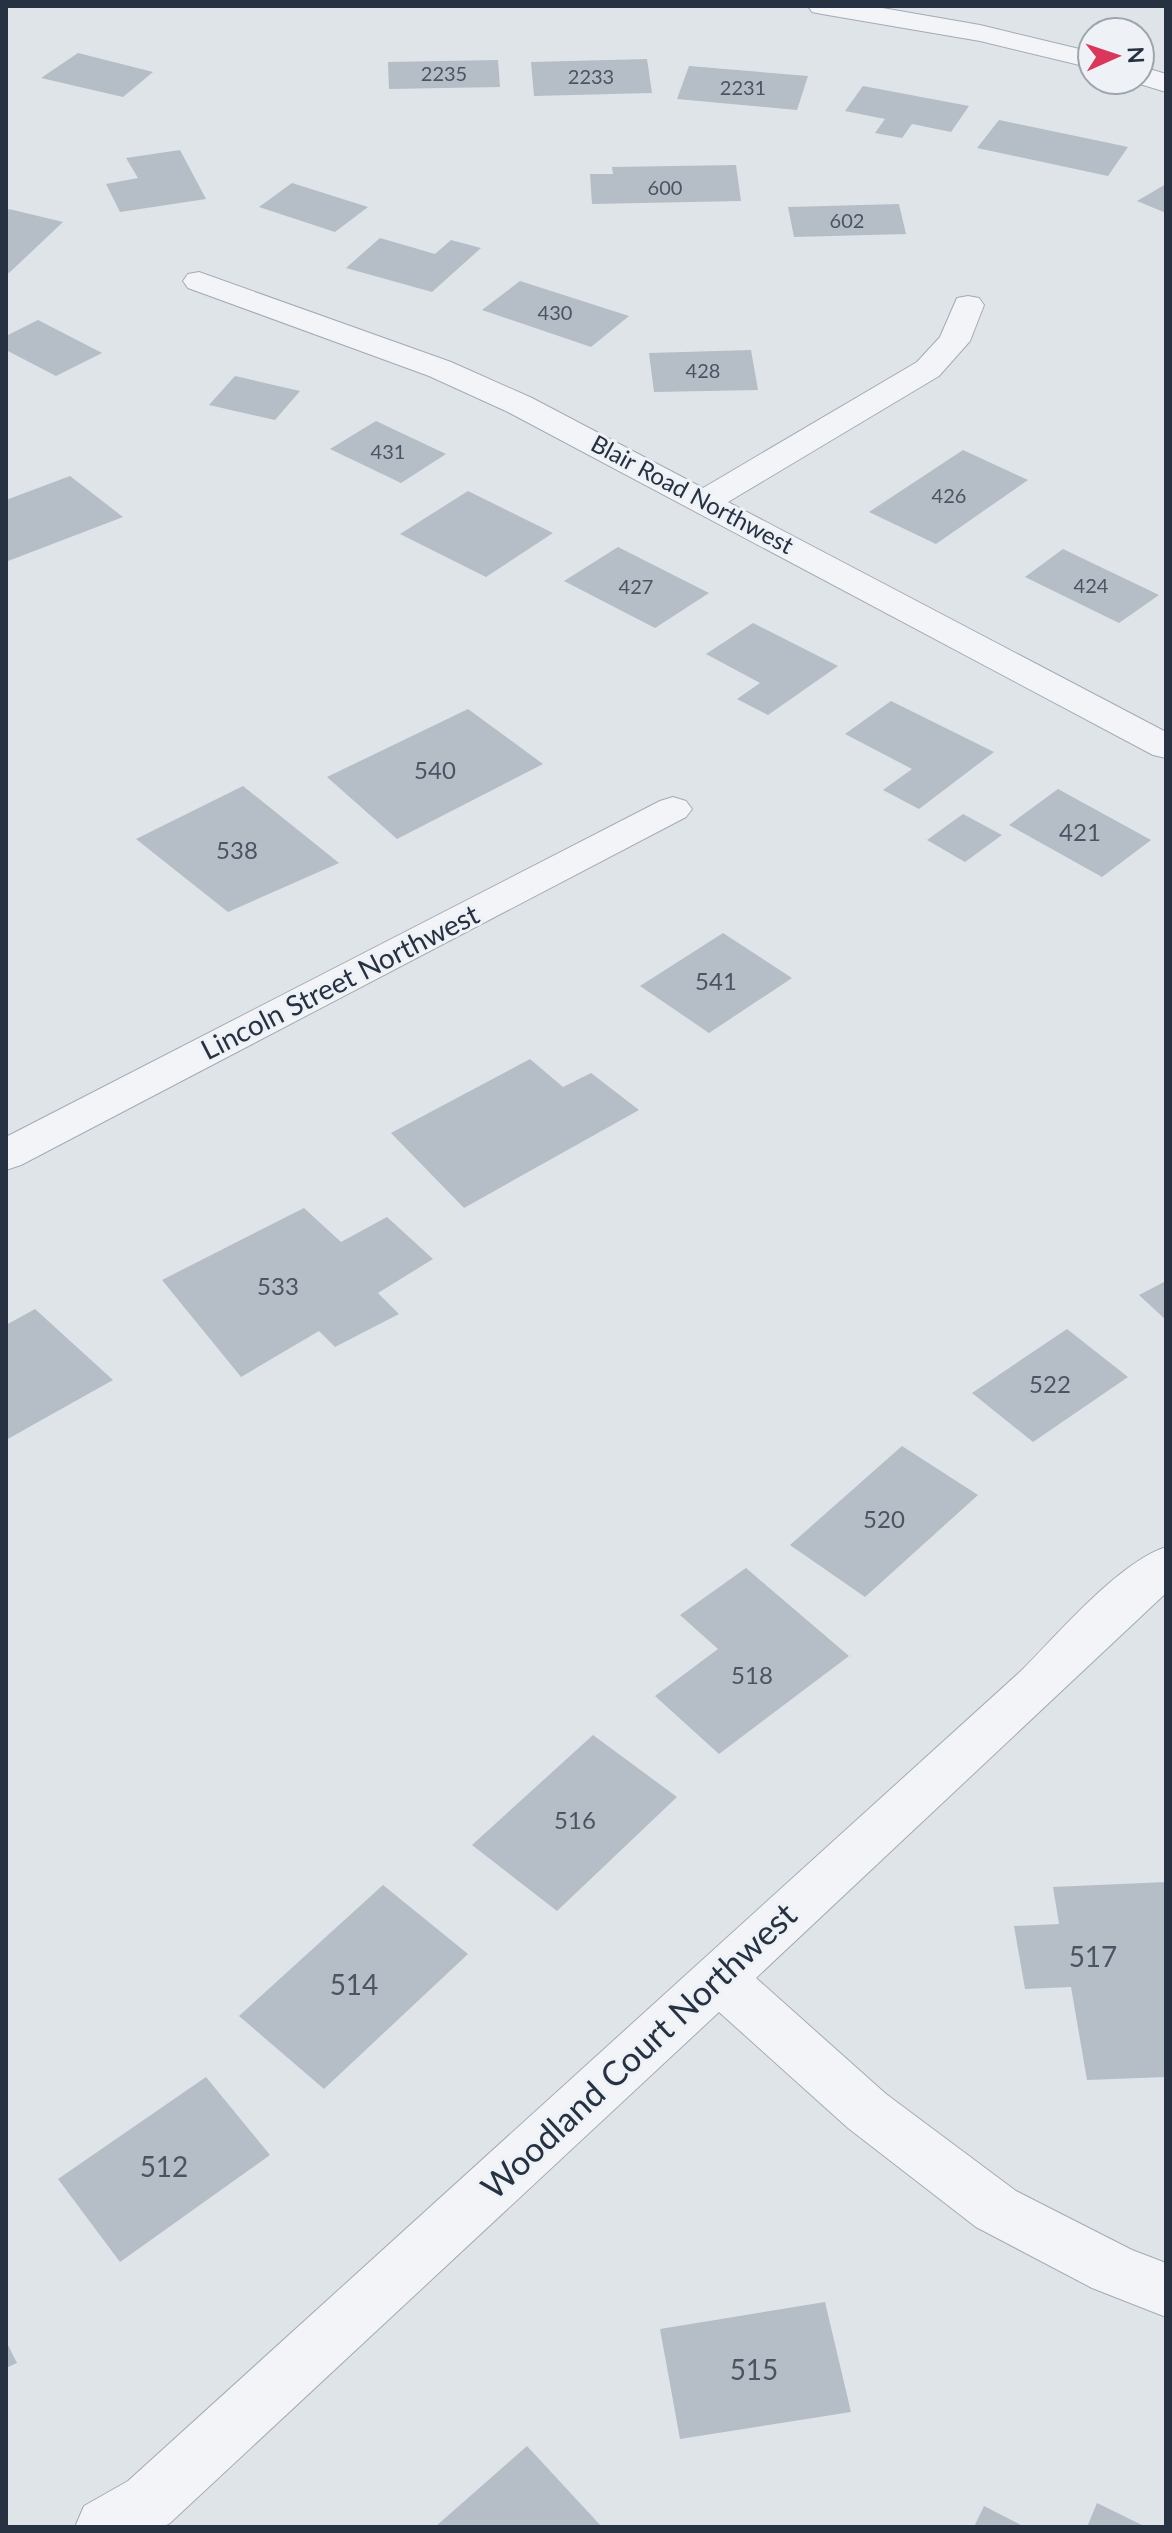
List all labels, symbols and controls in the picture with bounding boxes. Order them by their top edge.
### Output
north arrow [1076,16,1156,96]
text: N [1123,46,1150,64]
house number: 2235 [421,61,467,85]
house number: 2233 [568,64,614,88]
house number: 2231 [720,75,766,99]
house number: 600 [648,175,682,199]
house number: 602 [830,208,864,232]
house number: 430 [538,300,572,324]
house number: 428 [686,358,720,382]
street label: Blair Road Northwest [587,428,799,559]
house number: 431 [371,439,405,463]
house number: 426 [932,483,966,507]
house number: 424 [1074,573,1109,597]
house number: 427 [619,574,653,598]
house number: 540 [414,755,456,784]
house number: 421 [1059,817,1101,846]
house number: 538 [216,835,258,864]
street label: Lincoln Street Northwest [195,896,484,1066]
house number: 541 [695,966,737,995]
house number: 533 [257,1271,299,1300]
house number: 522 [1029,1369,1071,1398]
house number: 520 [863,1504,905,1533]
house number: 518 [731,1660,773,1689]
house number: 516 [554,1805,596,1834]
street label: Woodland Court Northwest [472,1893,804,2207]
house number: 517 [1069,1939,1117,1973]
house number: 514 [330,1967,378,2001]
house number: 512 [140,2149,188,2183]
house number: 515 [730,2352,778,2386]

